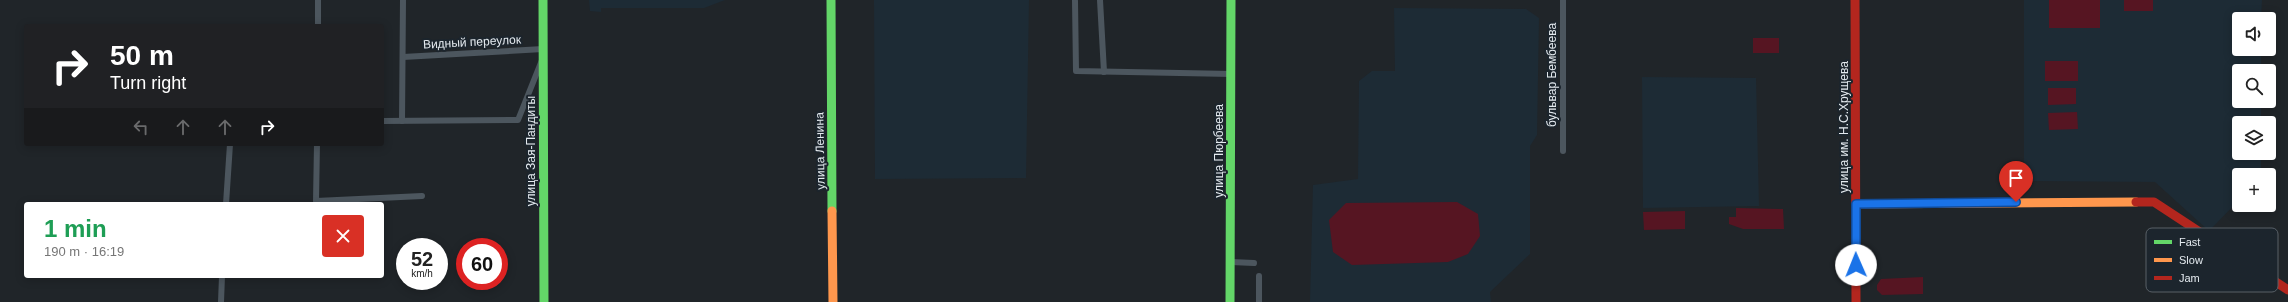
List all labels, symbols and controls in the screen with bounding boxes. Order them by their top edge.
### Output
map controls [2232,12,2276,212]
button: sound [2232,12,2276,56]
street label: бульвар Бембеева [1545,23,1559,127]
street label: Видный переулок [423,32,522,52]
icon: right [44,40,96,92]
text: 50 m [110,40,174,71]
street label: улица им. Н.С.Хрущева [1837,61,1851,193]
button: search [2232,64,2276,108]
text: Turn right [110,73,186,93]
street label: улица Зая-Пандиты [524,96,538,206]
street label: улица Пюрбеева [1212,104,1226,198]
street label: улица Ленина [812,112,828,190]
icon: left [130,116,152,138]
icon: ahead [172,116,194,138]
icon: ahead [214,116,236,138]
icon: right [256,116,278,138]
button: layers [2232,116,2276,160]
pin [1999,161,2033,202]
icon: arrive [2005,167,2027,189]
button: + [2232,168,2276,212]
text: 1 min [44,215,107,242]
button: close [322,215,364,257]
legend [2146,228,2278,292]
text: Fast [2179,236,2200,248]
speed limit sign: 60 [456,238,508,290]
text: 190 m · 16:19 [44,244,124,259]
position arrow [1835,244,1877,286]
text: 52 [411,248,433,270]
text: Slow [2179,254,2203,266]
text: km/h [411,268,433,279]
text: Jam [2179,272,2200,284]

